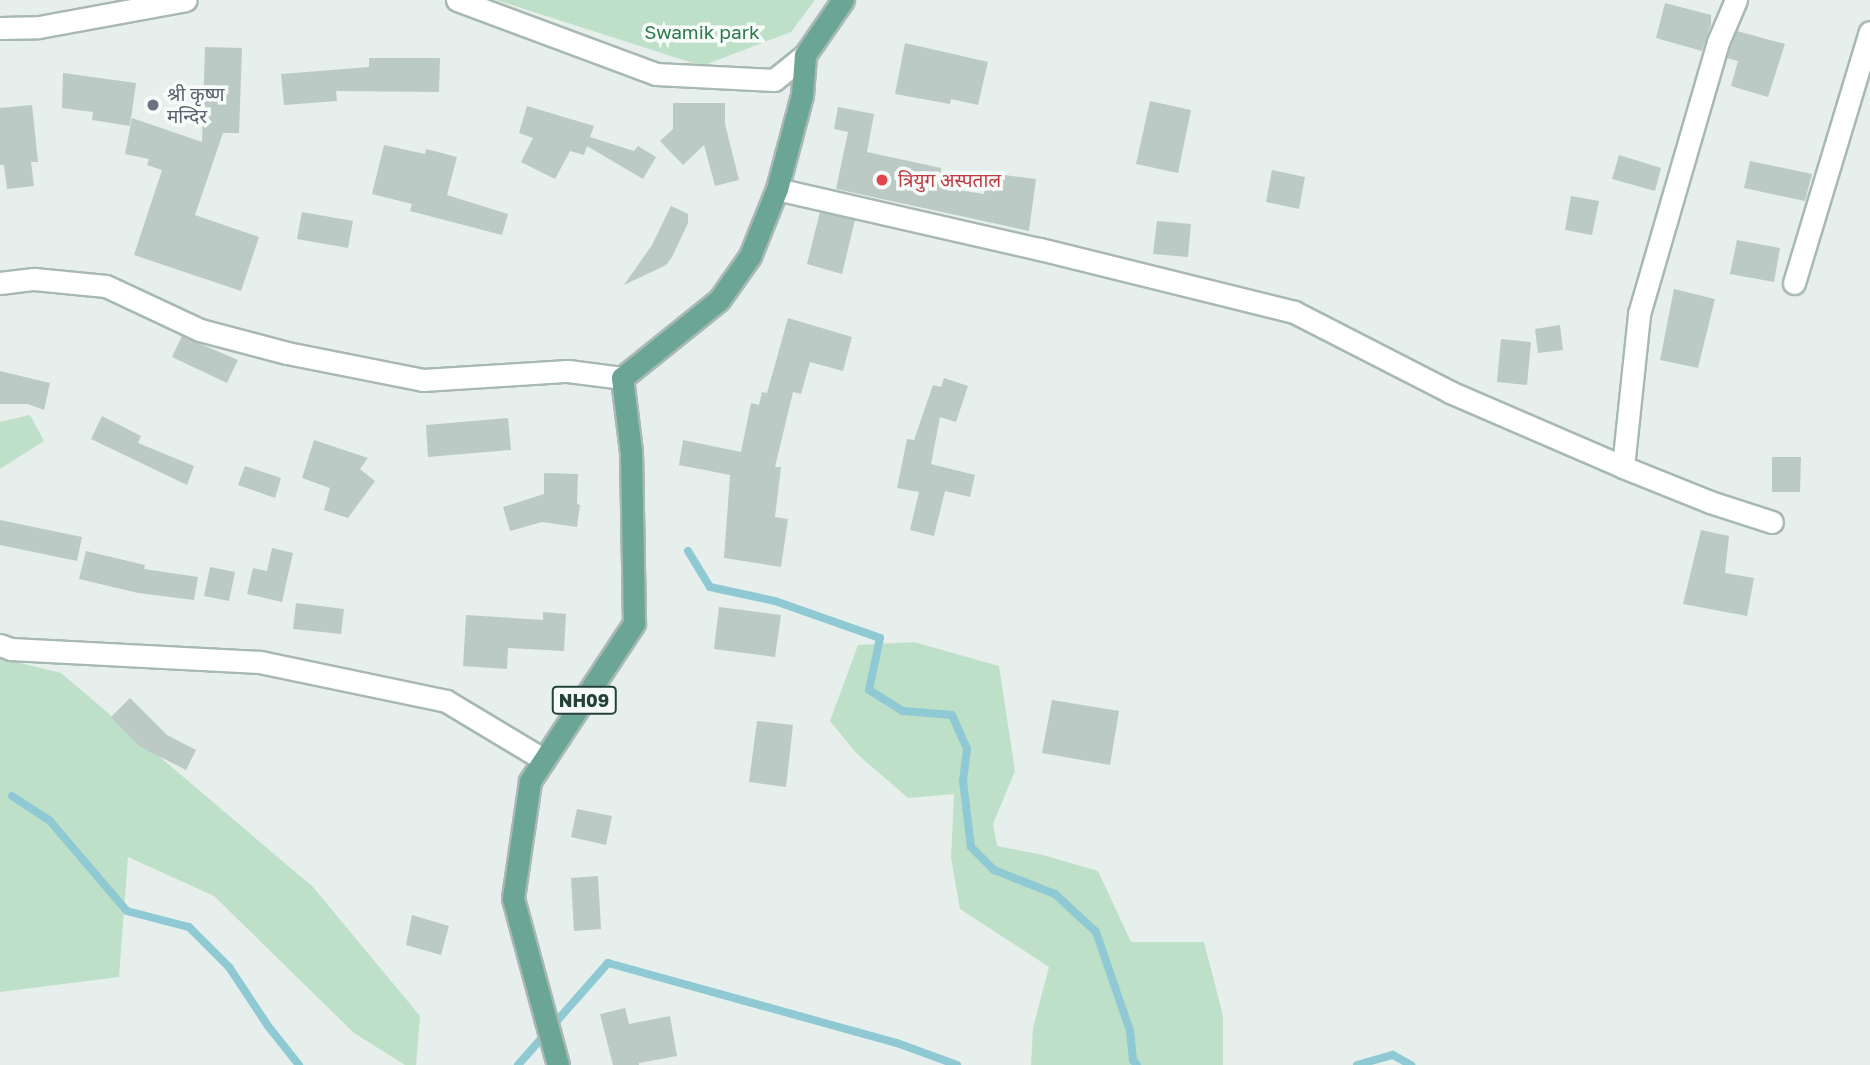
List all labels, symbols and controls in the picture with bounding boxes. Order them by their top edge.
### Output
park label: Swamik park [644,21,760,43]
place label: श्री कृष्ण मन्दिर [167,83,225,127]
marker: श्री कृष्ण मन्दिर [145,97,161,113]
place label: त्रियुग अस्पताल [898,169,1001,191]
marker: त्रियुग अस्पताल [872,170,892,190]
road number: NH09 [551,686,617,714]

